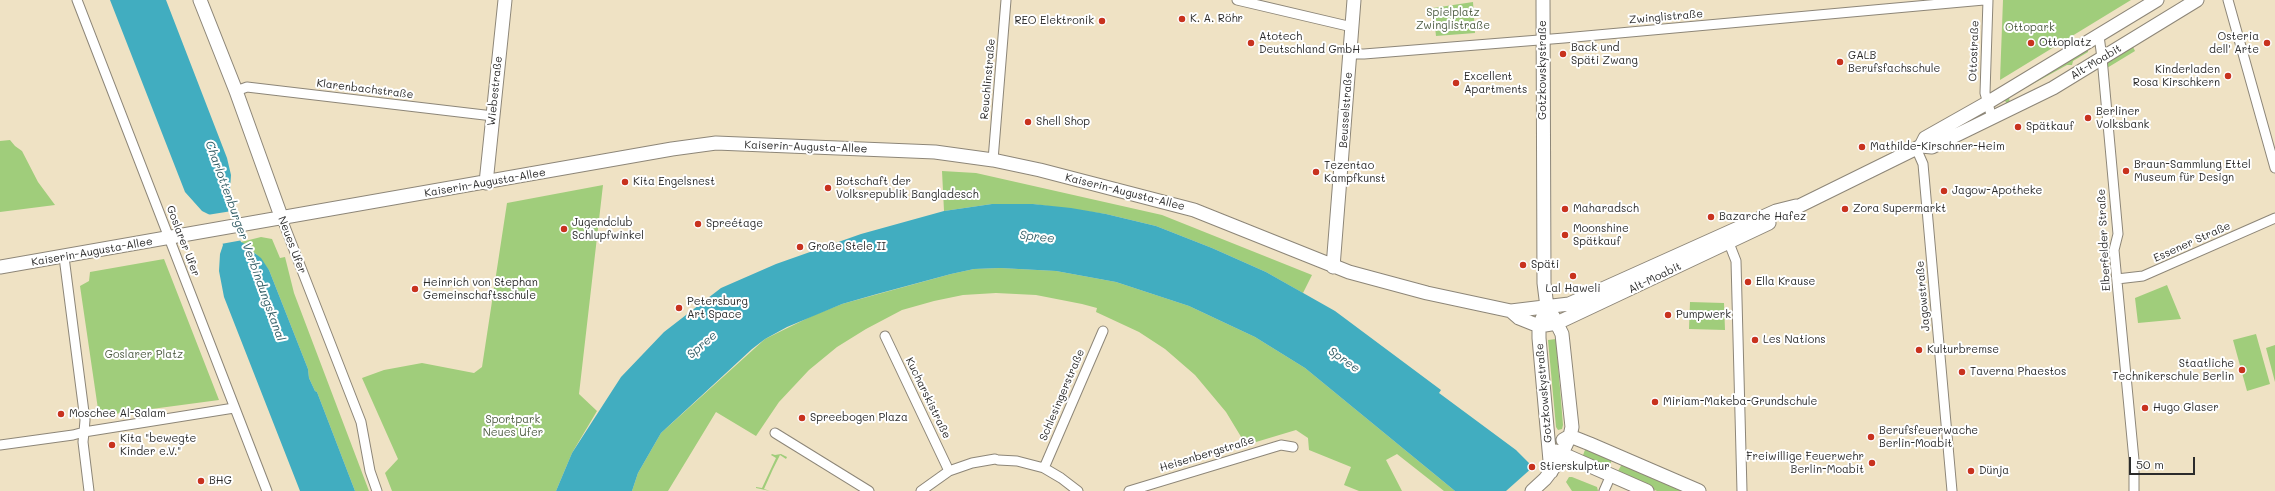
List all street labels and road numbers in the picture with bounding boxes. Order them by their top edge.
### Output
street label: Zwinglistraße [1628,7,1704,27]
street label: Gotzkowskystraße [1536,20,1550,120]
street label: Ottostraße [1966,20,1982,82]
street label: Reuchlinstraße [978,38,998,120]
street label: Alt-Moabit [2068,42,2124,82]
street label: Wiebestraße [485,56,505,126]
street label: Beusselstraße [1337,72,1355,148]
street label: Klarenbachstraße [316,77,414,101]
street label: Kaiserin-Augusta-Allee [744,138,868,156]
street label: Kaiserin-Augusta-Allee [423,166,547,200]
street label: Kaiserin-Augusta-Allee [1064,171,1186,213]
street label: Elberfelder Straße [2095,189,2113,291]
street label: Goslarer Ufer [163,204,203,278]
street label: Neues Ufer [275,214,309,276]
street label: Essener Straße [2151,219,2233,265]
street label: Kaiserin-Augusta-Allee [30,235,154,269]
street label: Alt-Moabit [1626,260,1684,296]
street label: Jagowstraße [1913,260,1933,332]
street label: Gotzkowskystraße [1533,343,1555,443]
street label: Schlesingerstraße [1037,347,1087,443]
street label: Kucharskistraße [903,355,953,441]
street label: Heisenbergstraße [1158,433,1256,475]

